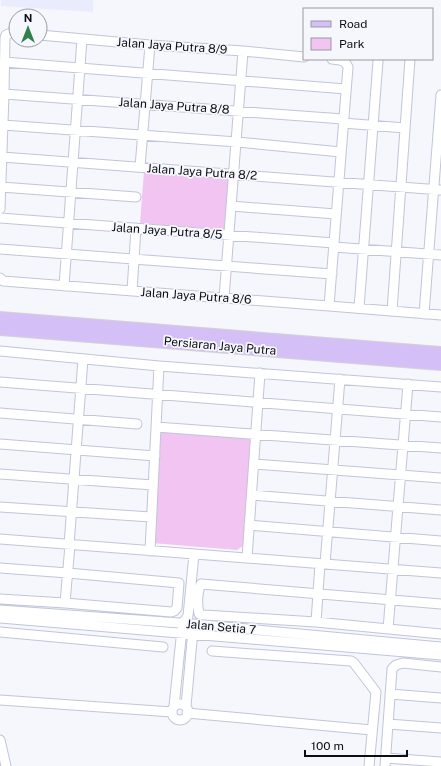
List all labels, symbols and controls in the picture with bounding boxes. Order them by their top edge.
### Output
north arrow [8,8,48,48]
legend [303,8,433,60]
text: N [24,12,32,24]
text: Road [339,17,367,31]
street label: Jalan Jaya Putra 8/9 [116,35,228,57]
text: Park [339,37,365,51]
street label: Jalan Jaya Putra 8/8 [118,95,230,117]
street label: Jalan Jaya Putra 8/2 [146,161,258,183]
street label: Jalan Jaya Putra 8/5 [111,220,223,242]
street label: Jalan Jaya Putra 8/6 [140,285,252,307]
street label: Persiaran Jaya Putra [163,334,277,358]
street label: Jalan Setia 7 [185,617,257,637]
scale bar [305,732,407,758]
text: 100 m [311,739,344,753]

